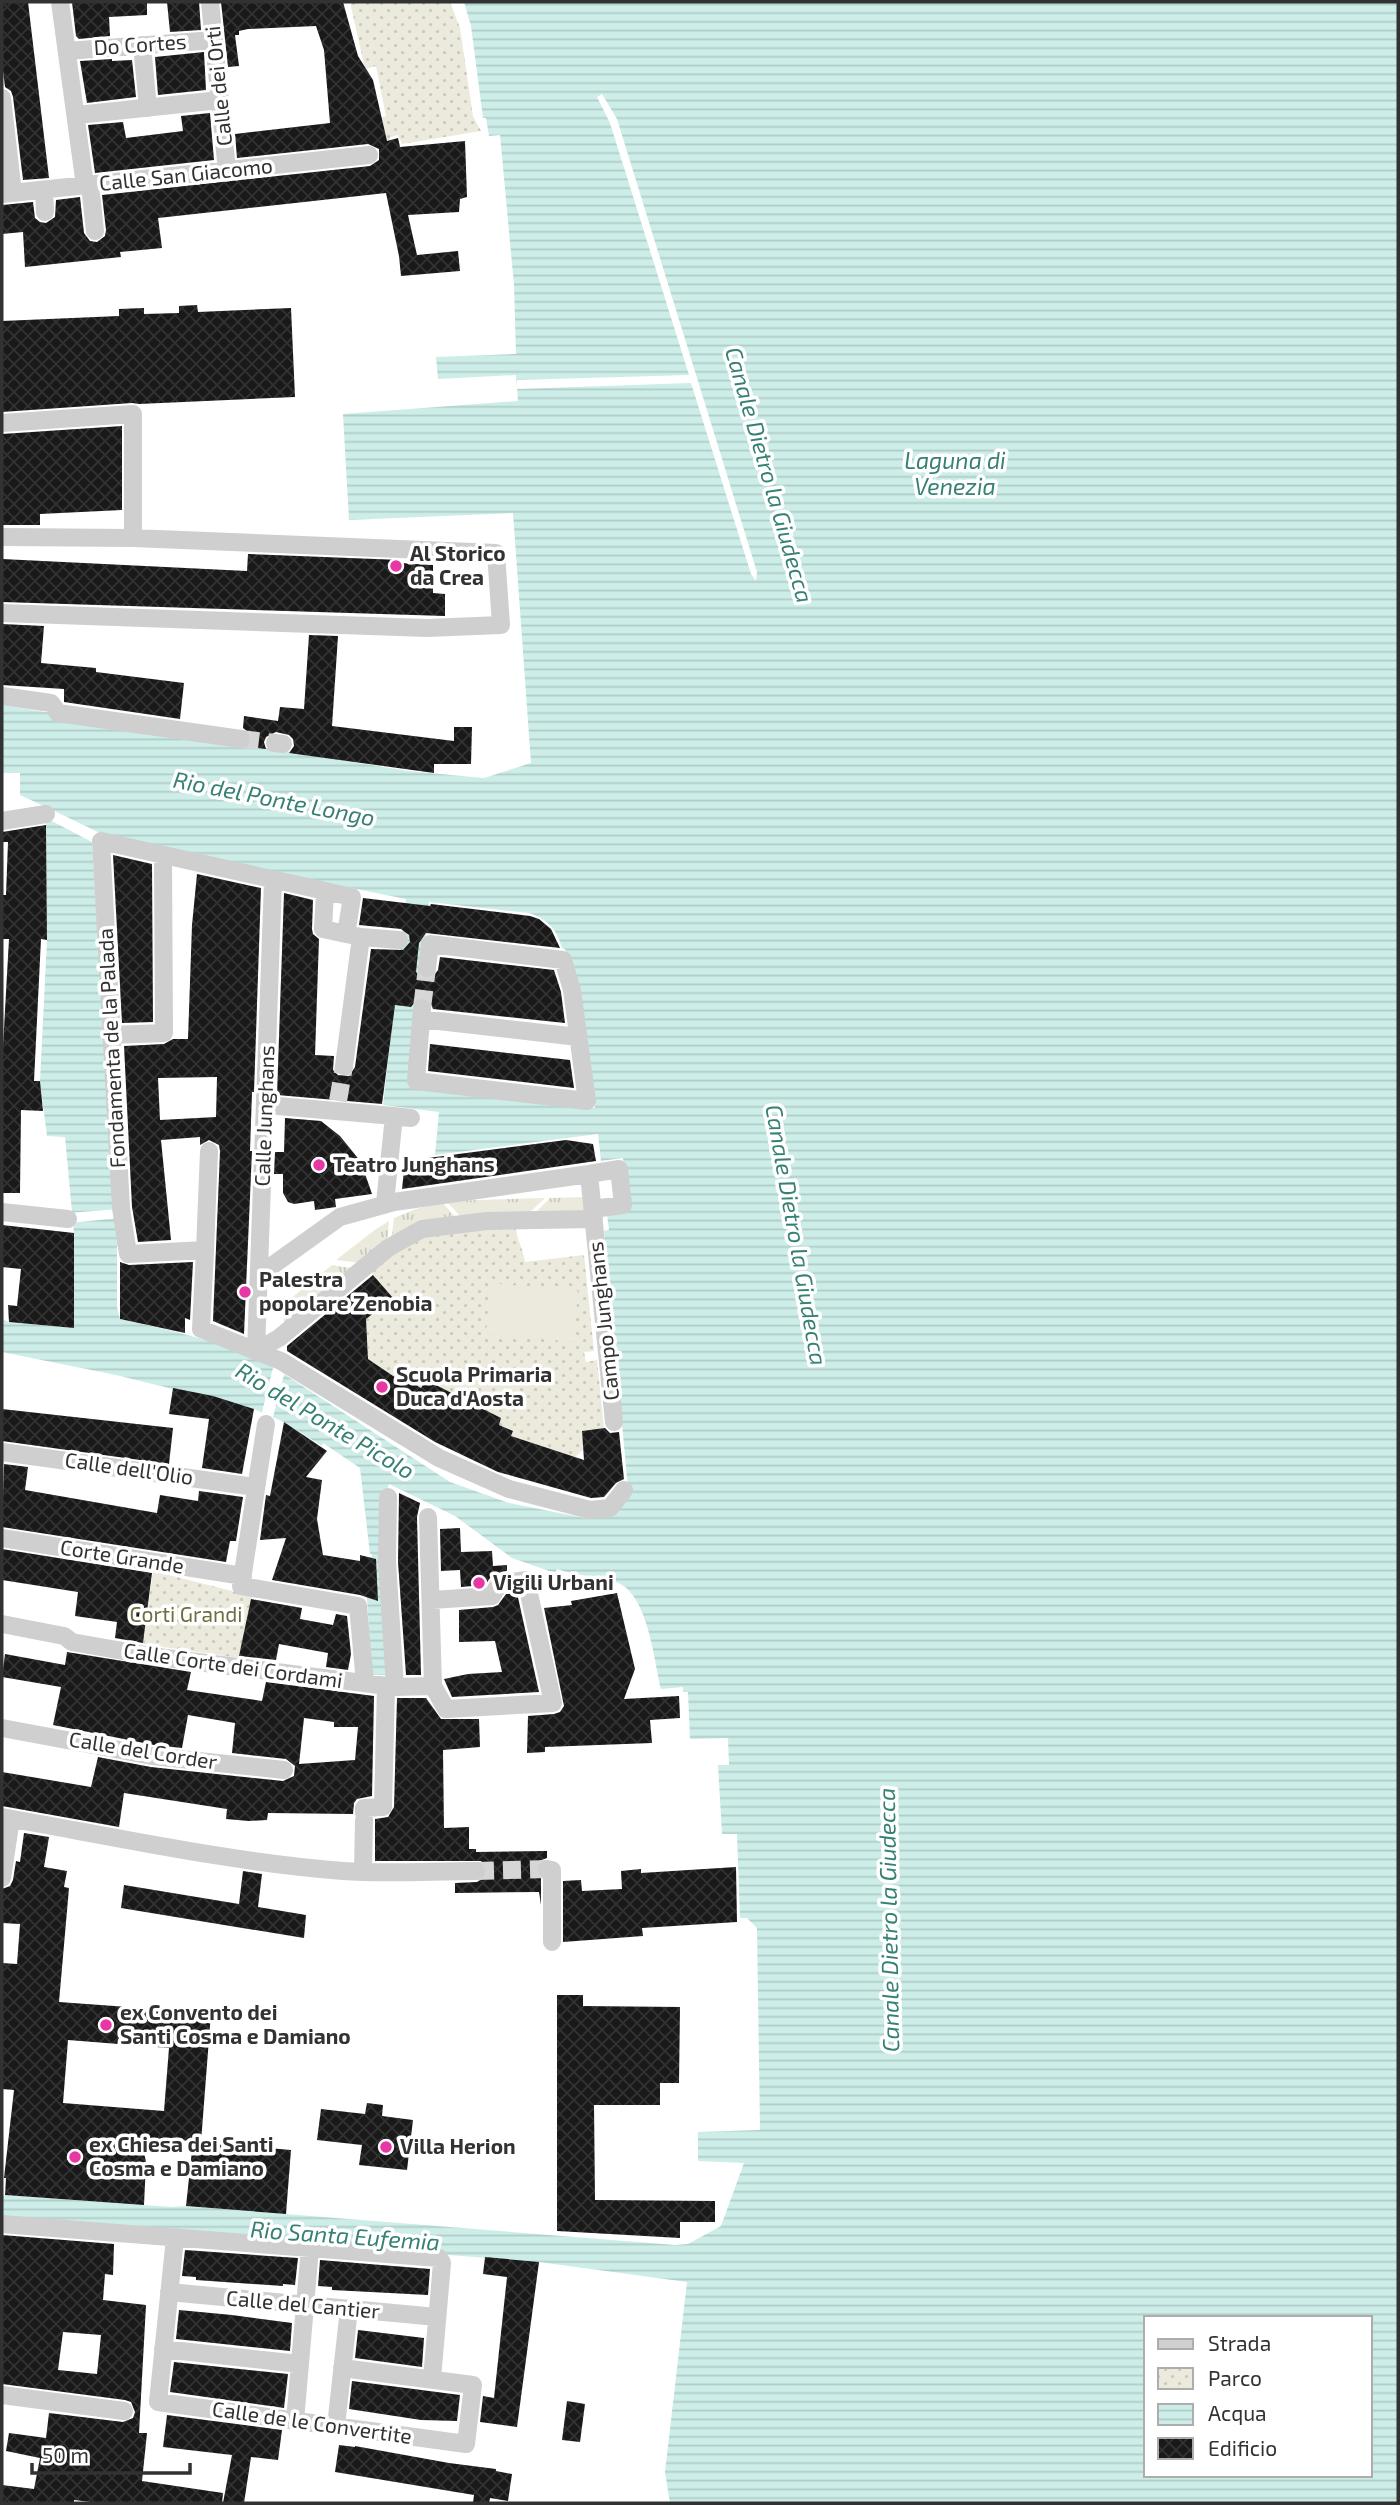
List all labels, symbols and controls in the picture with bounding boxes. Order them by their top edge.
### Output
street label: Calle dei Orti [199,25,236,148]
street label: Do Cortes [93,28,187,59]
street label: Calle San Giacomo [98,152,274,195]
water label: Canale Dietro la Giudecca [720,344,820,606]
water label: Laguna di Venezia [904,446,1006,500]
place label: Al Storico da Crea [410,540,506,589]
marker: Al Storico da Crea [388,558,404,574]
water label: Rio del Ponte Longo [171,765,377,831]
street label: Fondamenta de la Palada [92,927,129,1169]
street label: Calle Junghans [249,1045,278,1187]
water label: Canale Dietro la Giudecca [760,1102,834,1367]
place label: Teatro Junghans [333,1151,495,1176]
marker: Teatro Junghans [311,1157,327,1173]
street label: Campo Junghans [582,1240,623,1402]
place label: Palestra popolare Zenobia [259,1266,432,1315]
marker: Palestra popolare Zenobia [237,1284,253,1300]
water label: Rio del Ponte Picolo [231,1356,420,1485]
place label: Scuola Primaria Duca d'Aosta [396,1361,552,1410]
marker: Scuola Primaria Duca d'Aosta [374,1379,390,1395]
street label: Calle dell'Olio [64,1446,195,1489]
street label: Corte Grande [59,1533,186,1578]
place label: Vigili Urbani [493,1569,614,1594]
marker: Vigili Urbani [471,1575,487,1591]
park label: Corti Grandi [130,1601,242,1626]
street label: Calle Corte dei Cordami [122,1637,344,1692]
street label: Calle del Corder [67,1725,220,1774]
water label: Canale Dietro la Giudecca [872,1788,904,2052]
place label: ex Convento dei Santi Cosma e Damiano [120,1999,351,2048]
marker: ex Convento dei Santi Cosma e Damiano [98,2017,114,2033]
place label: ex Chiesa dei Santi Cosma e Damiano [89,2131,274,2180]
place label: Villa Herion [400,2133,516,2158]
marker: Villa Herion [378,2139,394,2155]
marker: ex Chiesa dei Santi Cosma e Damiano [67,2149,83,2165]
water label: Rio Santa Eufemia [249,2214,441,2256]
street label: Calle del Cantier [225,2284,382,2323]
legend [1144,2316,1372,2477]
text: Strada [1208,2330,1271,2355]
text: Parco [1208,2365,1262,2390]
street label: Calle de le Convertite [211,2395,414,2448]
text: Acqua [1208,2400,1267,2425]
scale bar [32,2432,189,2476]
text: Edificio [1208,2435,1277,2460]
text: 50 m [42,2442,89,2467]

